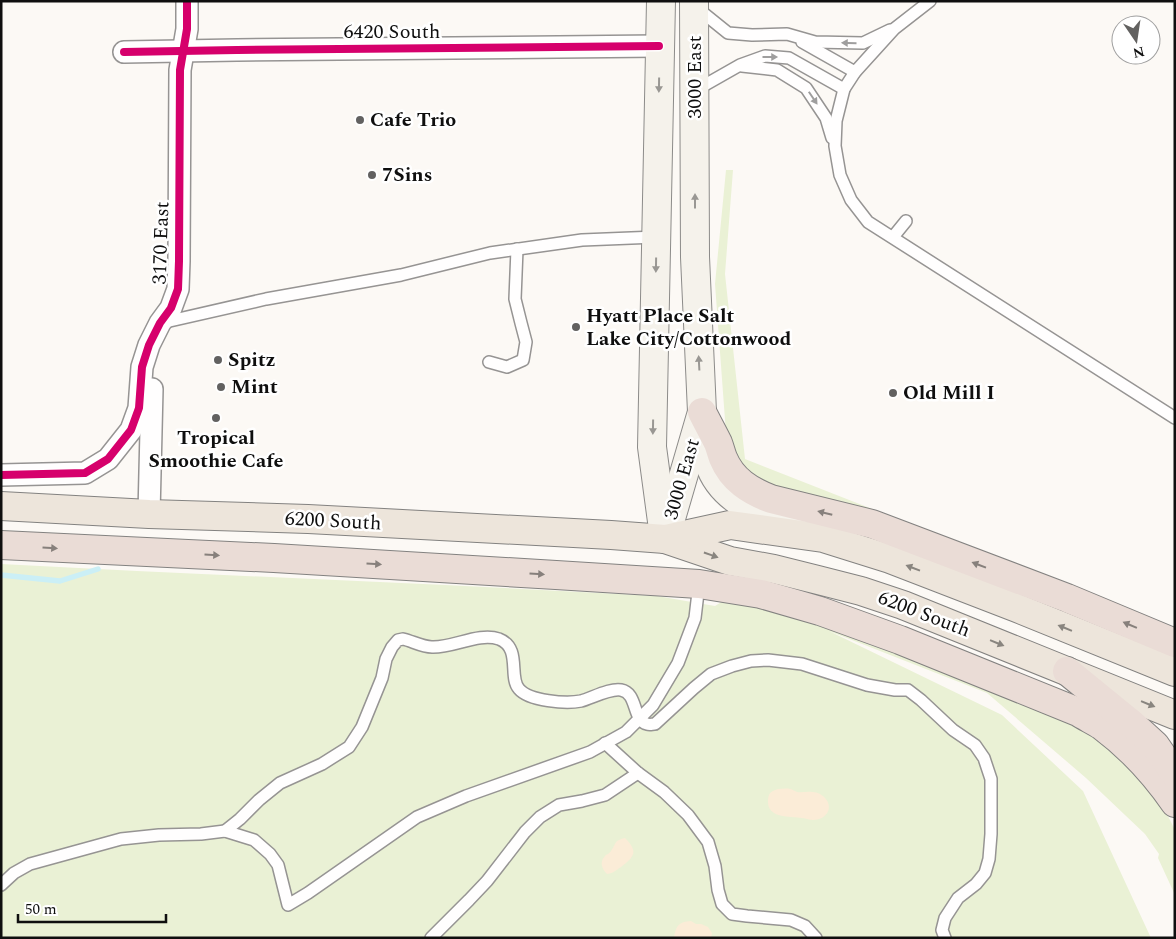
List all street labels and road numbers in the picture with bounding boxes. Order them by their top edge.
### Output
street label: 6420 South [344,17,440,47]
street label: 3000 East [680,35,710,119]
street label: 3170 East [145,201,177,285]
street label: 3000 East [656,435,708,523]
street label: 6200 South [284,503,382,539]
street label: 6200 South [873,583,975,645]

